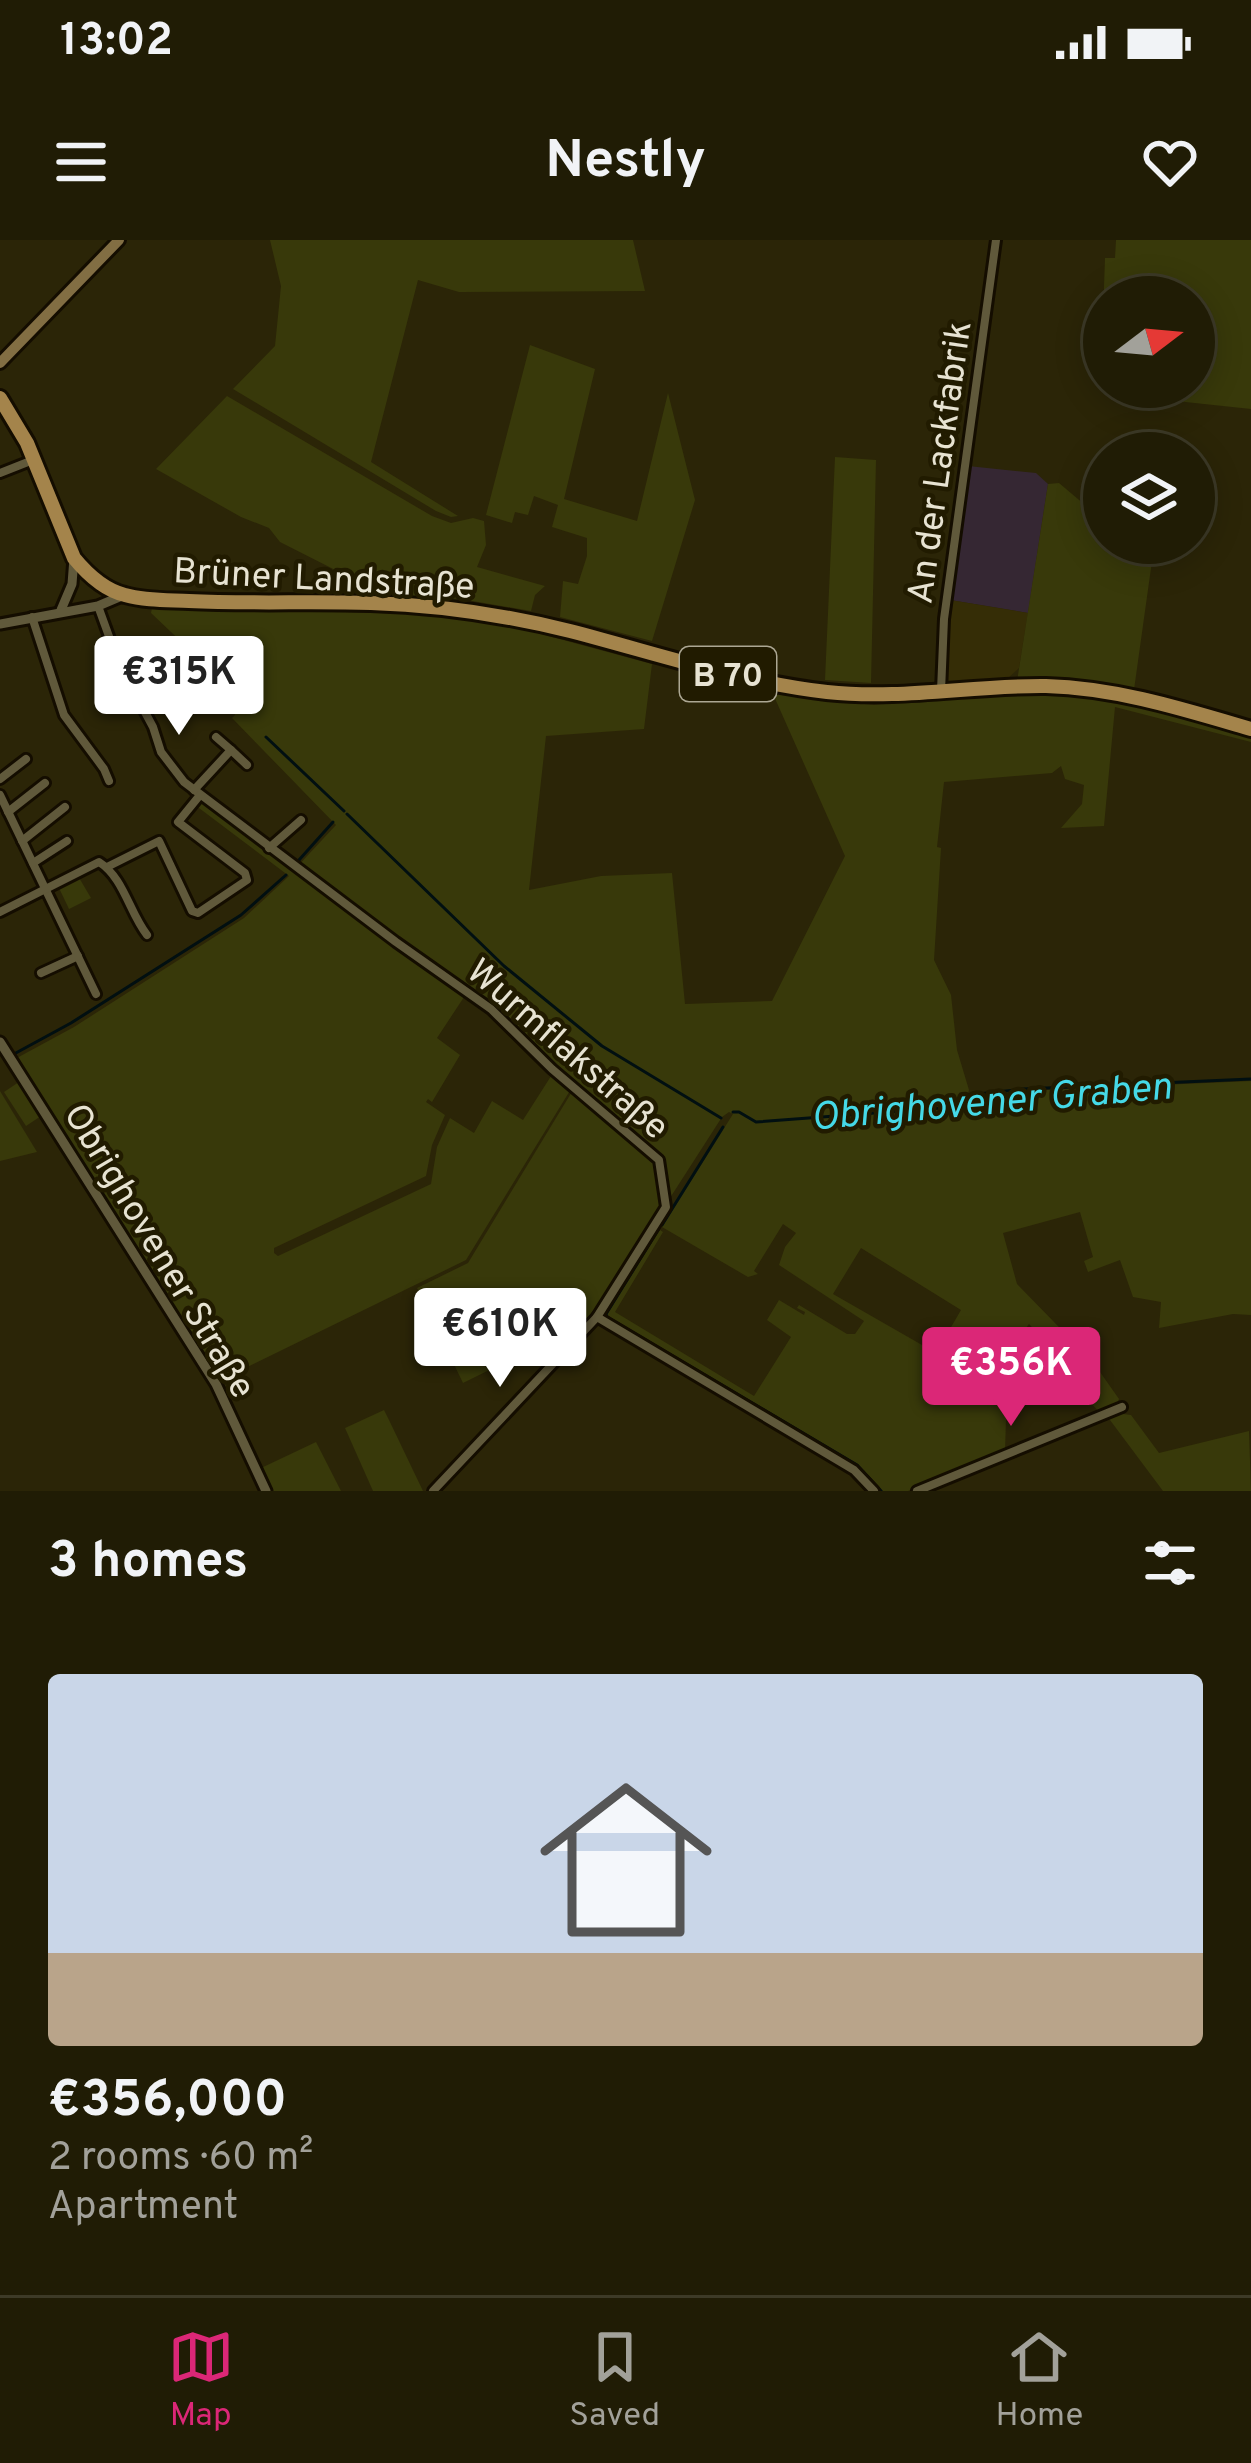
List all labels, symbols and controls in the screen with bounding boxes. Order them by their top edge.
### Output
text: 13:02 [60,14,173,71]
text: Nestly [545,128,706,197]
icon: menu [48,129,114,195]
icon: heart [1137,129,1203,195]
north arrow [1083,276,1215,408]
map controls [1083,276,1215,564]
street label: An der Lackfabrik [899,318,985,607]
button: layers [1083,432,1215,564]
street label: Brüner Landstraße [172,550,476,612]
pin: €315K [95,636,263,738]
road number: B 70 [680,647,776,701]
text: €315K [121,650,237,699]
street label: Wurmflakstraße [456,950,677,1152]
water label: Obrighovener Graben [809,1064,1174,1145]
street label: Obrighovener Straße [51,1096,264,1408]
pin: €610K [416,1288,584,1390]
text: €610K [441,1302,559,1351]
pin: €356K [927,1327,1095,1429]
text: €356K [949,1341,1073,1390]
icon: filters [1137,1530,1203,1596]
text: 3 homes [48,1531,248,1596]
icon: home [518,1752,734,1968]
text: €356,000 [48,2070,287,2135]
text: 2 rooms · 60 m² [48,2135,313,2184]
text: Apartment [48,2184,238,2233]
tab: Map [168,2324,234,2438]
tab: Saved [569,2324,660,2438]
tab: Home [996,2324,1083,2438]

